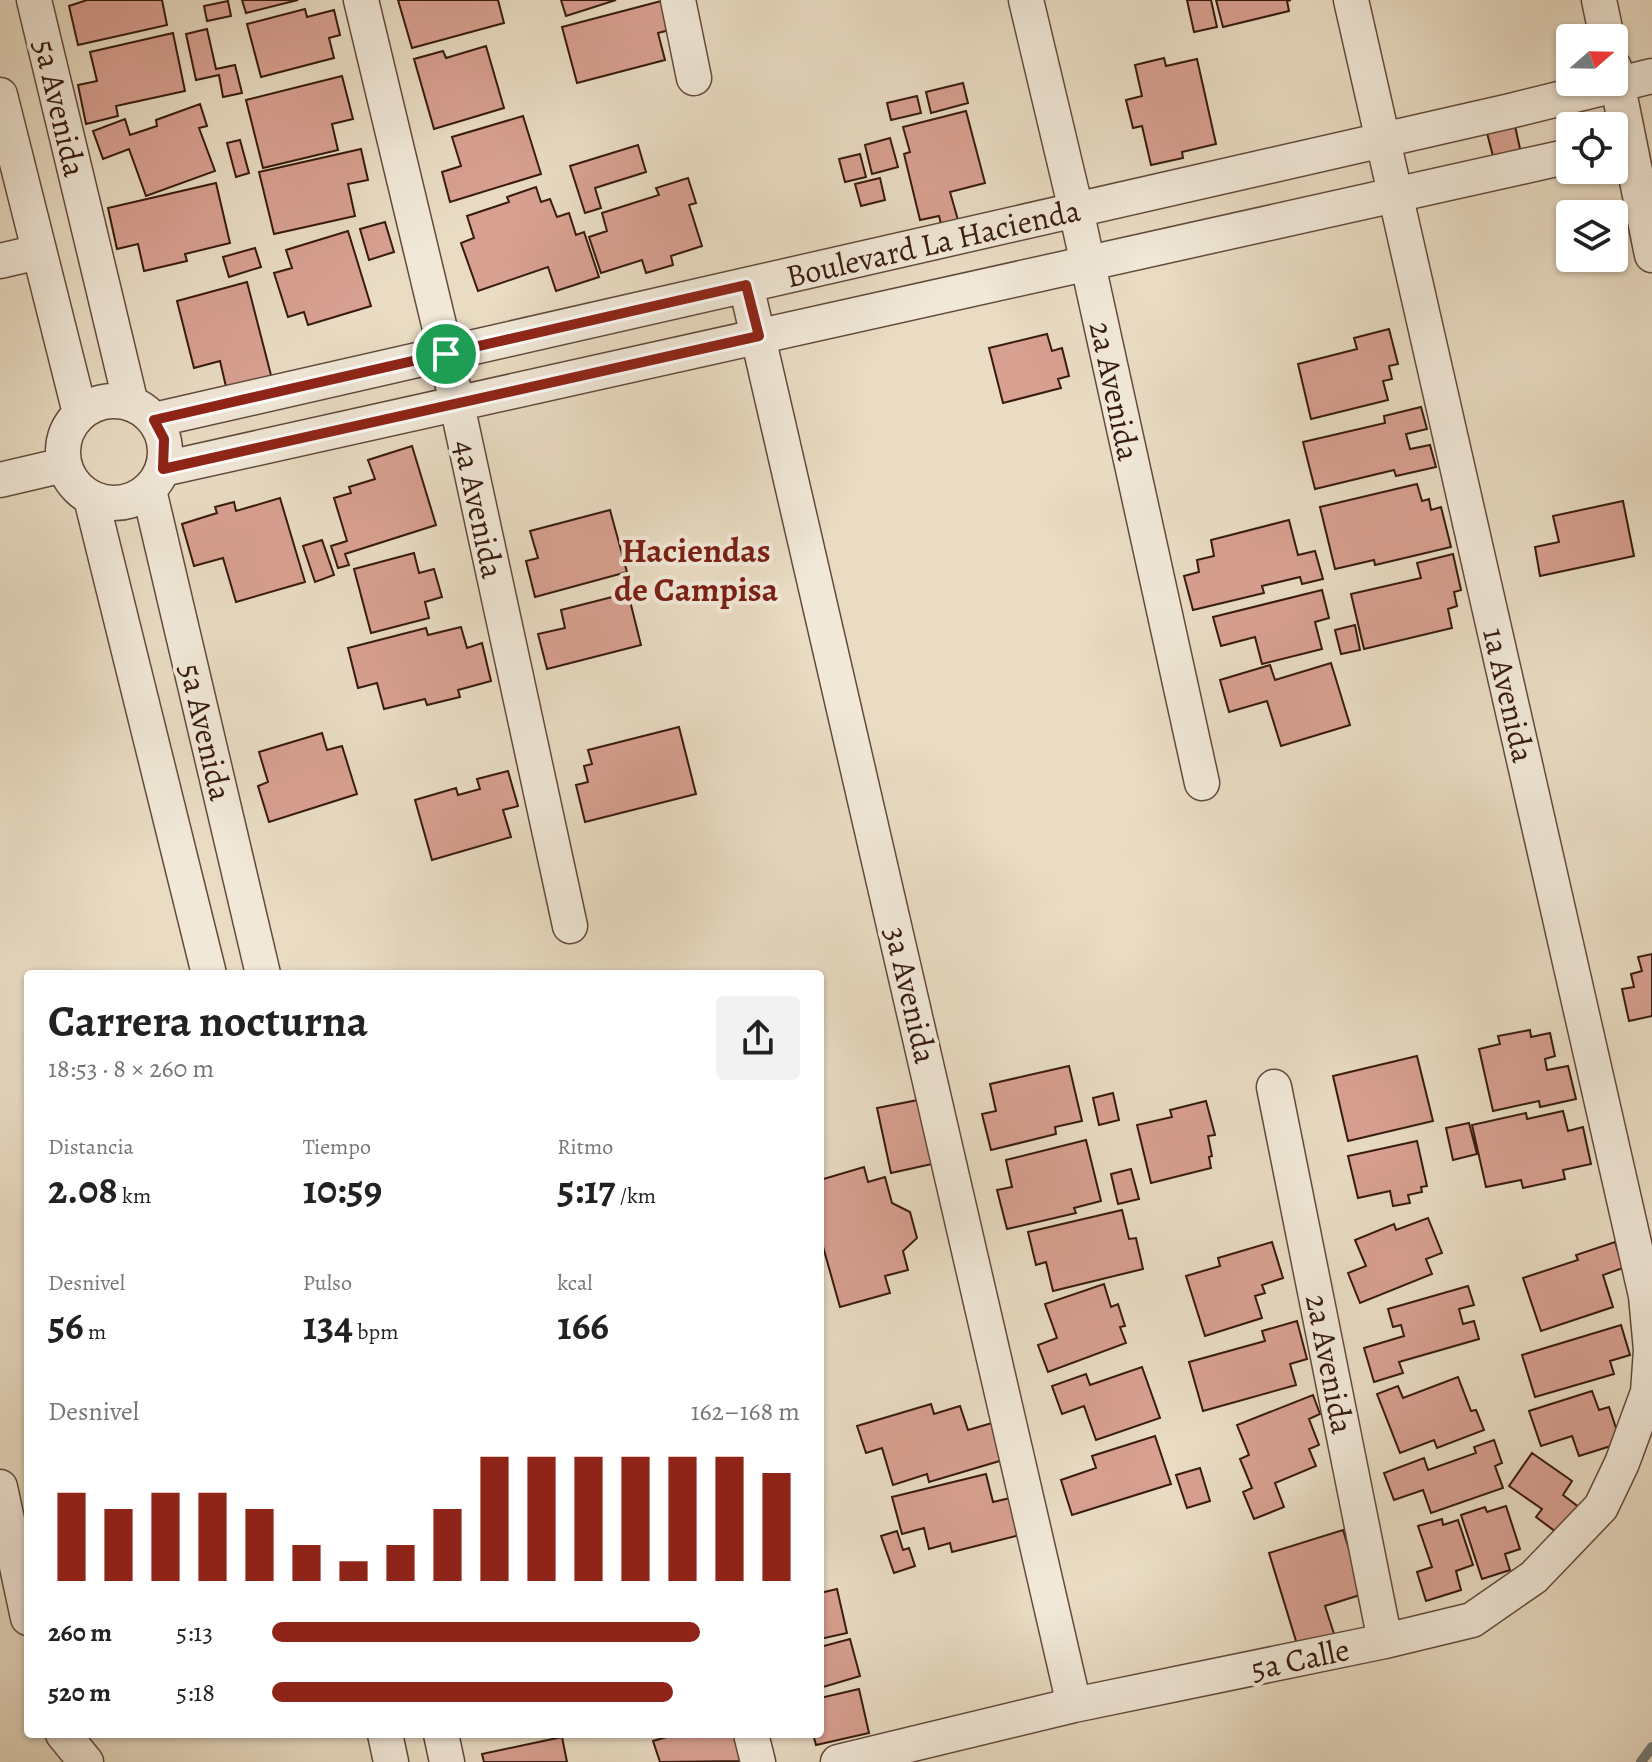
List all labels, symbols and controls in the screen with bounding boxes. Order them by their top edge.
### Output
north arrow [1556,24,1628,96]
map controls [1556,24,1628,272]
street label: 5a Avenida [23,35,97,181]
button: locate [1556,112,1628,184]
street label: Boulevard La Hacienda [782,188,1085,298]
button: layers [1556,200,1628,272]
street label: 2a Avenida [1079,317,1151,465]
pin [412,320,480,388]
icon: arrive [424,332,468,376]
street label: 4a Avenida [443,436,515,582]
district label: Haciendas de Campisa [614,527,779,613]
street label: 1a Avenida [1472,623,1546,767]
street label: 5a Avenida [169,659,243,805]
street label: 3a Avenida [874,922,948,1068]
text: Carrera nocturna [48,991,368,1051]
button: share [716,996,800,1080]
text: 18:53 · 8 × 260 m [48,1051,214,1086]
text: Distancia [48,1132,134,1162]
text: Tiempo [303,1132,371,1162]
text: Ritmo [557,1132,613,1162]
text: 2.08 [48,1162,118,1217]
text: 10:59 [303,1162,382,1217]
text: 5:17 [557,1162,615,1217]
text: km [118,1181,151,1211]
text: /km [615,1181,656,1211]
text: Desnivel [48,1268,125,1298]
text: Pulso [303,1268,352,1298]
text: kcal [557,1268,593,1298]
street label: 2a Avenida [1295,1290,1365,1438]
text: 56 [48,1298,84,1353]
text: 134 [303,1298,353,1353]
text: 166 [557,1298,609,1353]
text: m [84,1317,106,1347]
text: bpm [353,1317,398,1347]
text: Desnivel [48,1394,139,1429]
text: 162–168 m [691,1394,800,1429]
text: 260 m [48,1615,112,1650]
text: 5:13 [176,1615,213,1650]
street label: 5a Calle [1247,1627,1353,1691]
text: 520 m [48,1675,111,1710]
text: 5:18 [176,1675,215,1710]

